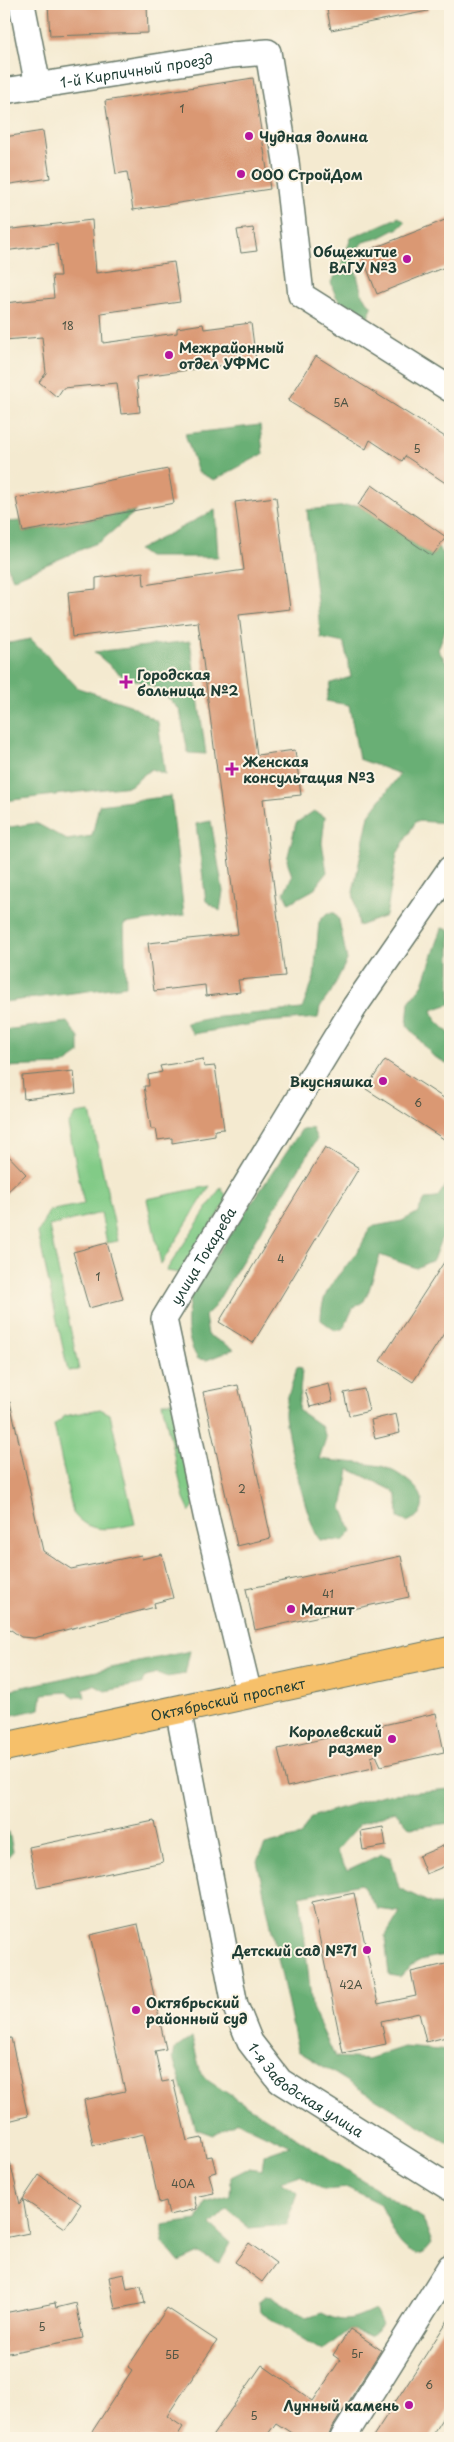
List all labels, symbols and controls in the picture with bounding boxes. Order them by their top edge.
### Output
street label: 1-й Кирпичный проезд [58,48,214,92]
house number: 1 [180,100,185,117]
place label: Чудная долина [259,126,368,147]
marker: Чудная долина [243,130,255,142]
place label: ООО СтройДом [251,164,363,185]
marker: ООО СтройДом [235,168,247,180]
place label: Общежитие ВлГУ №3 [313,241,397,278]
marker: Общежитие ВлГУ №3 [401,253,413,265]
house number: 18 [62,317,74,334]
place label: Межрайонный отдел УФМС [179,337,285,374]
marker: Межрайонный отдел УФМС [163,349,175,361]
house number: 5А [333,394,349,411]
house number: 5 [413,440,421,457]
place label: Городская больница №2 [137,664,238,701]
marker: Городская больница №2 [119,675,133,689]
place label: Женская консультация №3 [242,751,375,788]
marker: Женская консультация №3 [225,762,239,776]
place label: Вкусняшка [290,1071,373,1092]
marker: Вкусняшка [377,1075,389,1087]
house number: 6 [414,1094,422,1111]
street label: улица Токарева [165,1202,241,1308]
house number: 4 [277,1250,285,1267]
house number: 1 [96,1268,101,1285]
house number: 2 [238,1480,246,1497]
house number: 41 [322,1585,334,1602]
place label: Магнит [301,1599,355,1620]
marker: Магнит [285,1603,297,1615]
street label: Октябрьский проспект [149,1672,307,1726]
place label: Королевский размер [289,1721,382,1758]
marker: Королевский размер [386,1733,398,1745]
place label: Детский сад №71 [232,1940,357,1961]
marker: Детский сад №71 [361,1944,373,1956]
house number: 42А [339,1976,363,1993]
place label: Октябрьский районный суд [146,1992,248,2029]
marker: Октябрьский районный суд [130,2004,142,2016]
street label: 1-я Заводская улица [243,2038,368,2142]
house number: 40А [171,2175,195,2192]
house number: 5 [38,2318,46,2335]
house number: 5г [351,2345,363,2362]
house number: 5Б [165,2346,179,2363]
house number: 6 [425,2376,433,2393]
place label: Лунный камень [284,2395,399,2416]
marker: Лунный камень [403,2399,415,2411]
house number: 5 [250,2407,258,2424]

